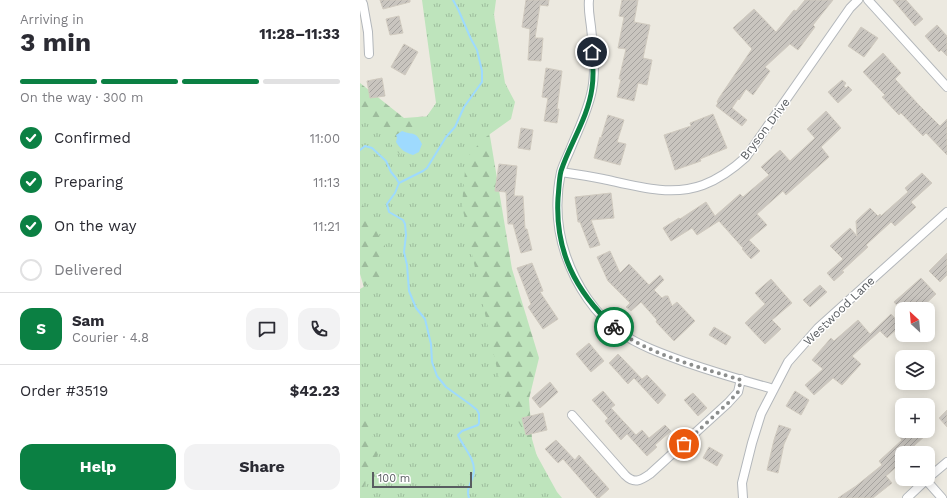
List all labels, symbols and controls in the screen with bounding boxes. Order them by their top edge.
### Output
text: Arriving in [20,12,84,27]
text: 11:28–11:33 [259,25,340,43]
text: 3 min [20,27,91,57]
pin [575,35,609,69]
icon: home [581,41,603,63]
text: On the way · 300 m [20,90,144,105]
street label: Bryson Drive [737,95,793,163]
icon: check [20,127,42,149]
text: Confirmed [54,129,131,147]
text: 11:00 [310,131,340,146]
icon: check [20,171,42,193]
text: Preparing [54,173,123,191]
text: 11:13 [313,175,340,190]
icon: check [20,215,42,237]
text: On the way [54,217,136,235]
text: 11:21 [313,219,340,234]
text: Delivered [54,261,122,279]
street label: Westwood Lane [800,273,878,349]
north arrow [895,302,935,342]
map controls [895,302,935,486]
courier [594,307,634,347]
button: chat [246,308,288,350]
button: phone [298,308,340,350]
text: Sam [72,312,104,330]
icon: bike [603,316,625,338]
text: S [36,320,46,338]
text: Courier · 4.8 [72,330,149,345]
button: layers [895,350,935,390]
text: Order #3519 [20,382,108,400]
text: $42.23 [290,382,340,400]
button: + [895,398,935,438]
pin [667,427,701,461]
icon: bag [673,433,695,455]
button: Help [20,444,176,490]
button: Share [184,444,340,490]
button: − [895,446,935,486]
scale bar [372,470,472,489]
text: 100 m [378,472,410,485]

